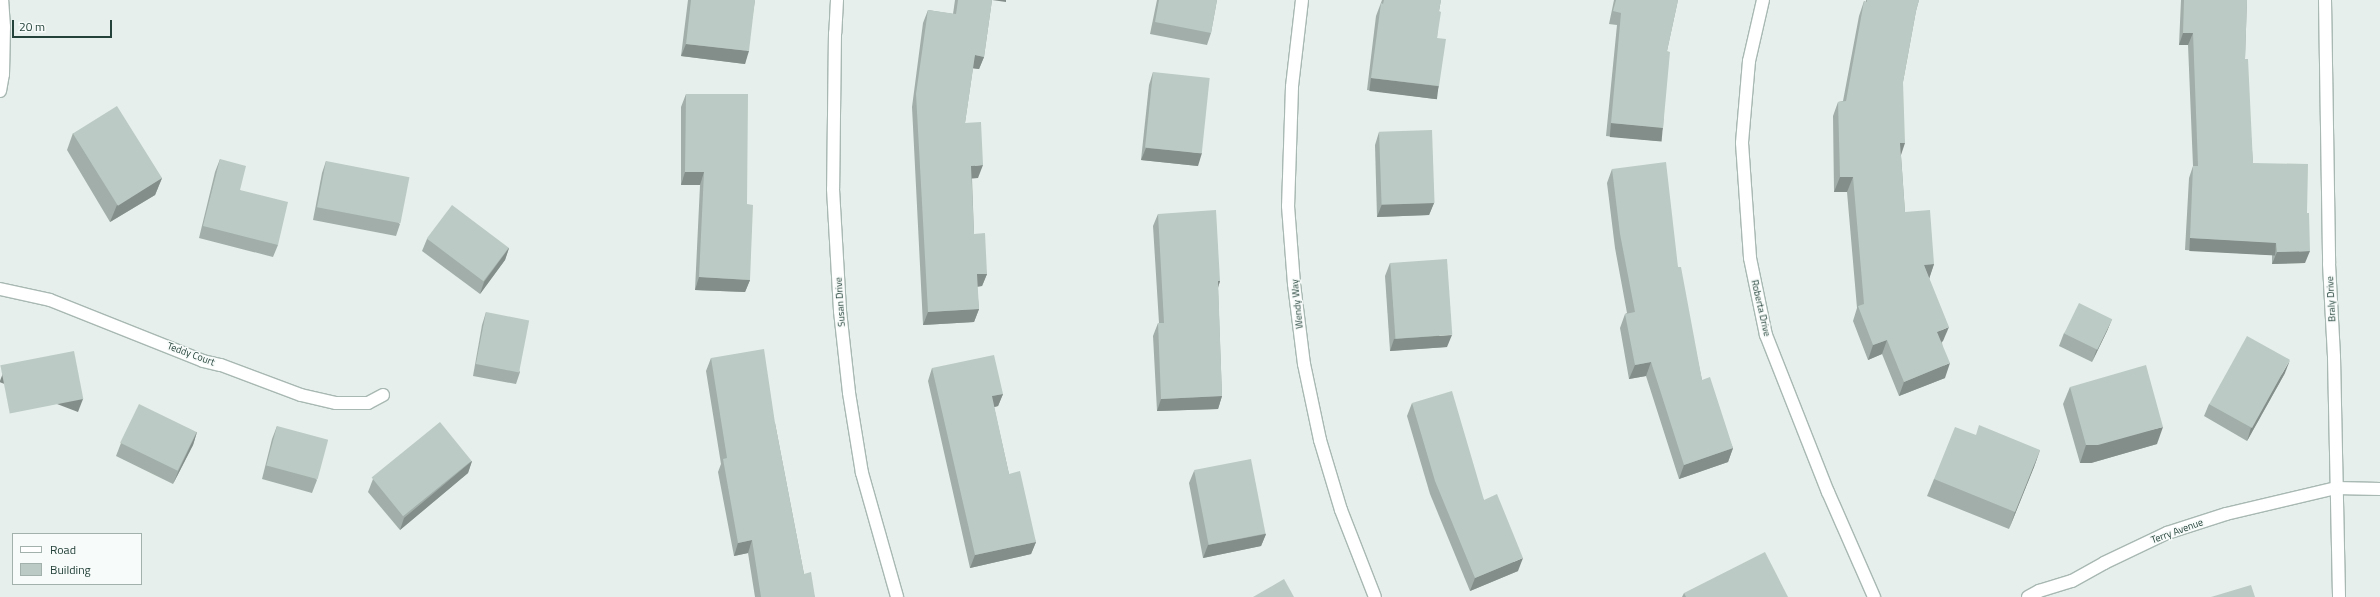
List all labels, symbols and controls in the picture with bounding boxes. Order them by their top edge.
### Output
scale bar [14,12,114,38]
text: 20 m [19,17,45,36]
street label: Braly Drive [2324,276,2338,322]
street label: Susan Drive [832,277,848,327]
street label: Wendy Way [1288,279,1306,329]
street label: Roberta Drive [1749,279,1773,337]
street label: Teddy Court [165,340,217,368]
street label: Terry Avenue [2149,516,2205,546]
legend [12,533,142,585]
text: Road [50,540,76,559]
text: Building [50,560,91,579]

